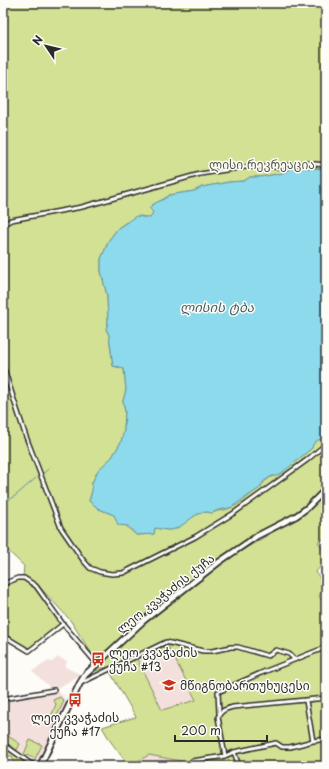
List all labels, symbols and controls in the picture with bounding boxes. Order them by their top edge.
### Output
north arrow [26,26,66,66]
text: N [28,31,47,48]
park label: ლისი რეკრეაცია [209,155,315,173]
water label: ლისის ტბა [180,297,255,316]
street label: ლეო კვაჭაძის ქუჩა [112,549,218,637]
place label: ლეო კვაჭაძის ქუჩა #13 [109,643,197,675]
bus stop icon: ლეო კვაჭაძის ქუჩა #13 [90,651,106,667]
place label: მწიგნობართუხუცესი [180,676,310,694]
school or university icon: მწიგნობართუხუცესი [161,677,177,693]
bus stop icon: ლეო კვაჭაძის ქუჩა #17 [67,692,83,708]
place label: ლეო კვაჭაძის ქუჩა #17 [31,708,119,740]
scale bar [175,717,267,743]
text: 200 m [181,721,221,739]

